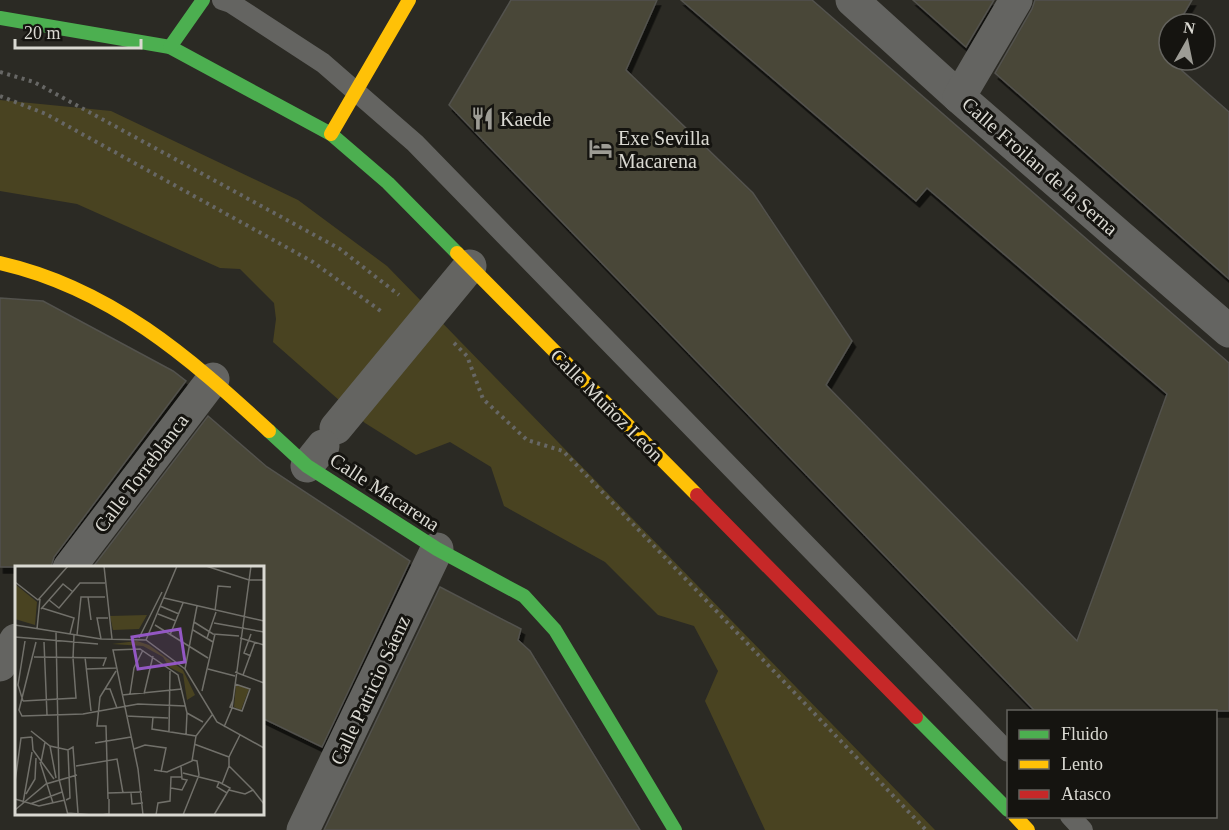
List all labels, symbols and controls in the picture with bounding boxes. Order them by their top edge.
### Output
scale bar [15,12,141,50]
north arrow [1157,12,1217,72]
text: N [1182,18,1197,37]
text: 20 m [24,23,61,43]
street label: Calle Froilan de la Serna [958,92,1122,240]
restaurant icon: Kaede [469,106,495,132]
place label: Kaede [500,108,551,130]
place label: Exe Sevilla Macarena [618,127,710,172]
hotel icon: Exe Sevilla Macarena [587,136,613,162]
street label: Calle Muñoz León [546,344,668,466]
street label: Calle Torreblanca [89,410,193,536]
street label: Calle Macarena [326,448,444,536]
inset map [15,566,264,815]
street label: Calle Patricio Sáenz [326,612,414,768]
legend [1007,710,1217,818]
text: Fluido [1061,724,1108,744]
text: Lento [1061,754,1103,774]
text: Atasco [1061,784,1111,804]

